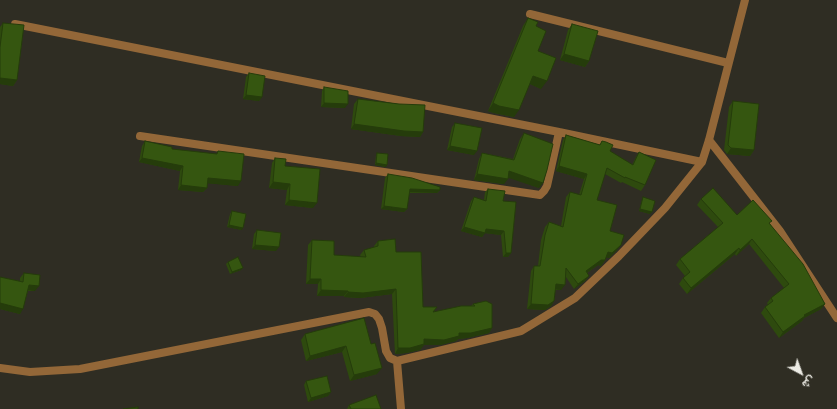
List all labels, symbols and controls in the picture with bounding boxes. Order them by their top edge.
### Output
north arrow [781,353,821,393]
text: ش [799,372,819,392]

